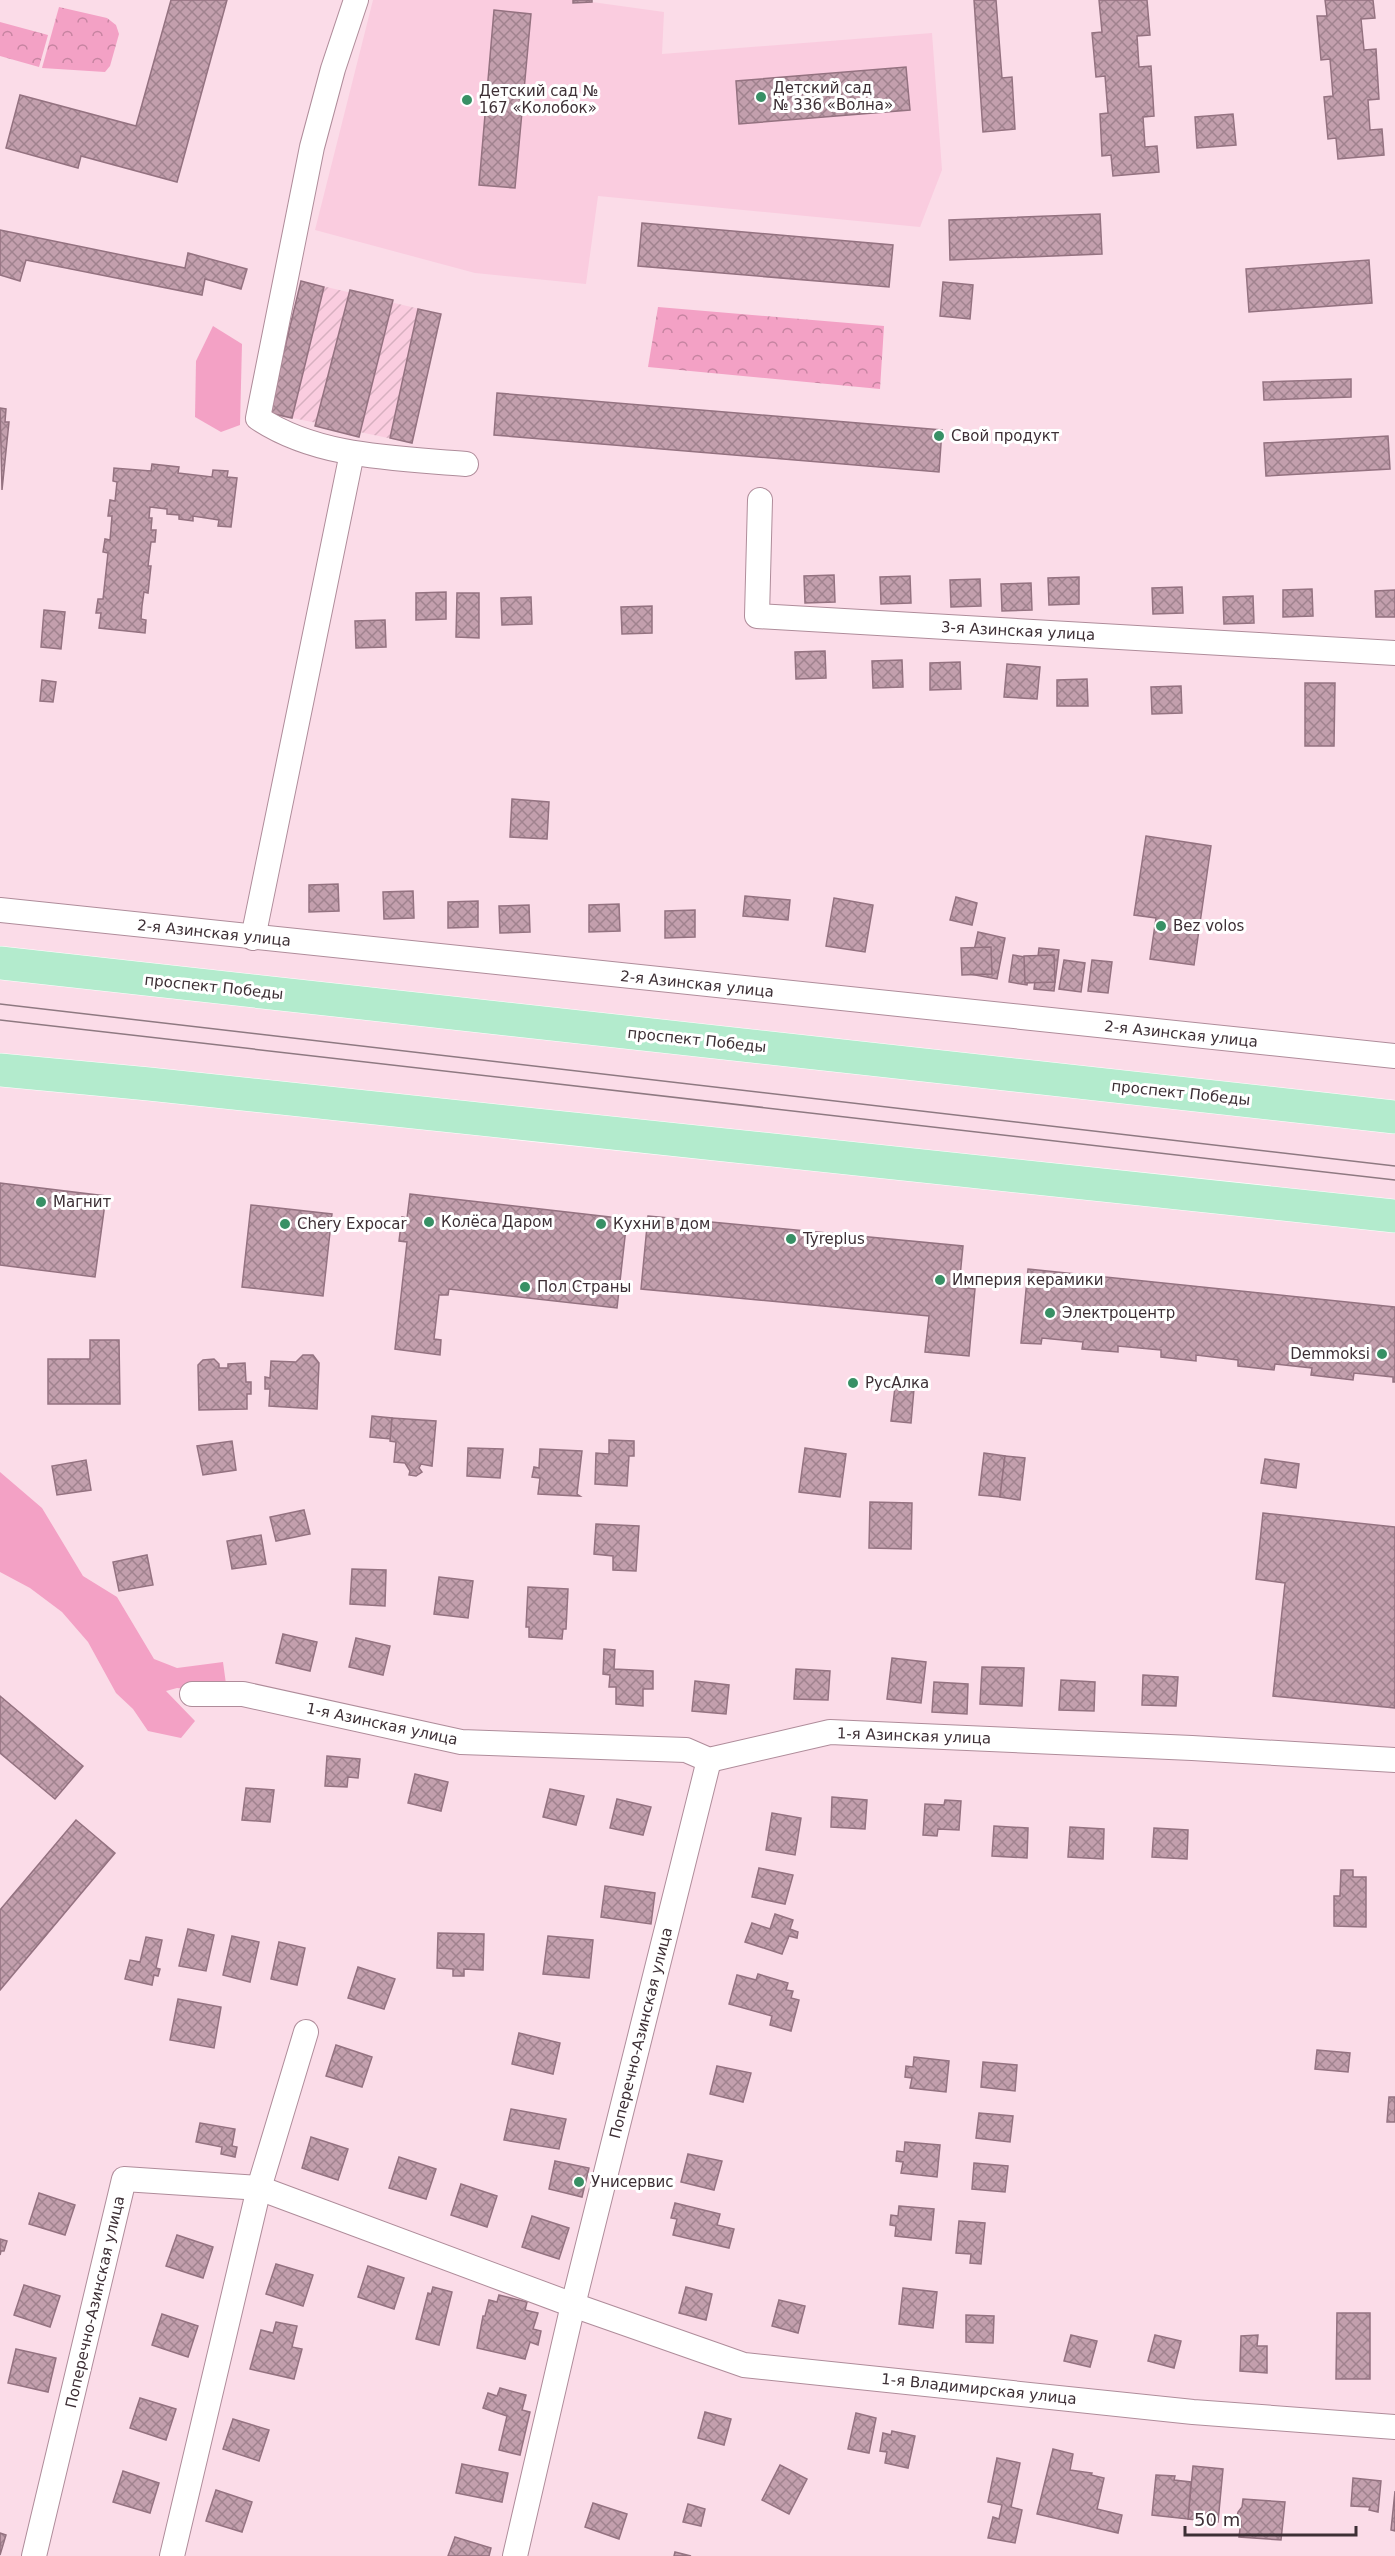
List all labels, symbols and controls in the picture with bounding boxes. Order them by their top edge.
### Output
place label: Детский сад № 336 «Волна» [773,79,893,114]
place label: Детский сад № 167 «Колобок» [479,82,598,117]
marker: Детский сад № 336 «Волна» [754,90,768,104]
marker: Детский сад № 167 «Колобок» [460,93,474,107]
place label: Свой продукт [951,427,1060,445]
marker: Свой продукт [932,429,946,443]
street label: 3-я Азинская улица [940,618,1096,644]
street label: 2-я Азинская улица [136,916,292,950]
place label: Bez volos [1173,917,1245,935]
marker: Bez volos [1154,919,1168,933]
street label: 2-я Азинская улица [619,967,775,1001]
street label: проспект Победы [144,971,284,1003]
street label: 2-я Азинская улица [1103,1017,1259,1051]
street label: проспект Победы [627,1024,767,1056]
street label: проспект Победы [1111,1077,1251,1109]
place label: Магнит [53,1193,112,1211]
marker: Магнит [34,1195,48,1209]
place label: Колёса Даром [441,1213,553,1231]
place label: Chery Expocar [297,1215,408,1233]
marker: Колёса Даром [422,1215,436,1229]
place label: Кухни в дом [613,1215,710,1233]
marker: Chery Expocar [278,1217,292,1231]
marker: Кухни в дом [594,1217,608,1231]
place label: Tyreplus [802,1230,865,1248]
marker: Tyreplus [784,1232,798,1246]
place label: Империя керамики [952,1271,1104,1289]
marker: Империя керамики [933,1273,947,1287]
place label: Пол Страны [537,1278,631,1296]
marker: Пол Страны [518,1280,532,1294]
place label: Электроцентр [1062,1304,1175,1322]
marker: Электроцентр [1043,1306,1057,1320]
place label: Demmoksi [1290,1345,1370,1363]
marker: Demmoksi [1375,1347,1389,1361]
place label: РусАлка [865,1374,929,1392]
marker: РусАлка [846,1376,860,1390]
street label: 1-я Азинская улица [305,1699,459,1749]
street label: 1-я Азинская улица [837,1724,991,1748]
street label: Поперечно-Азинская улица [606,1925,676,2141]
place label: Унисервис [591,2173,674,2191]
marker: Унисервис [572,2175,586,2189]
street label: Поперечно-Азинская улица [62,2194,128,2410]
street label: 1-я Владимирская улица [880,2370,1078,2408]
scale bar [1185,2499,1356,2537]
text: 50 m [1194,2509,1240,2530]

